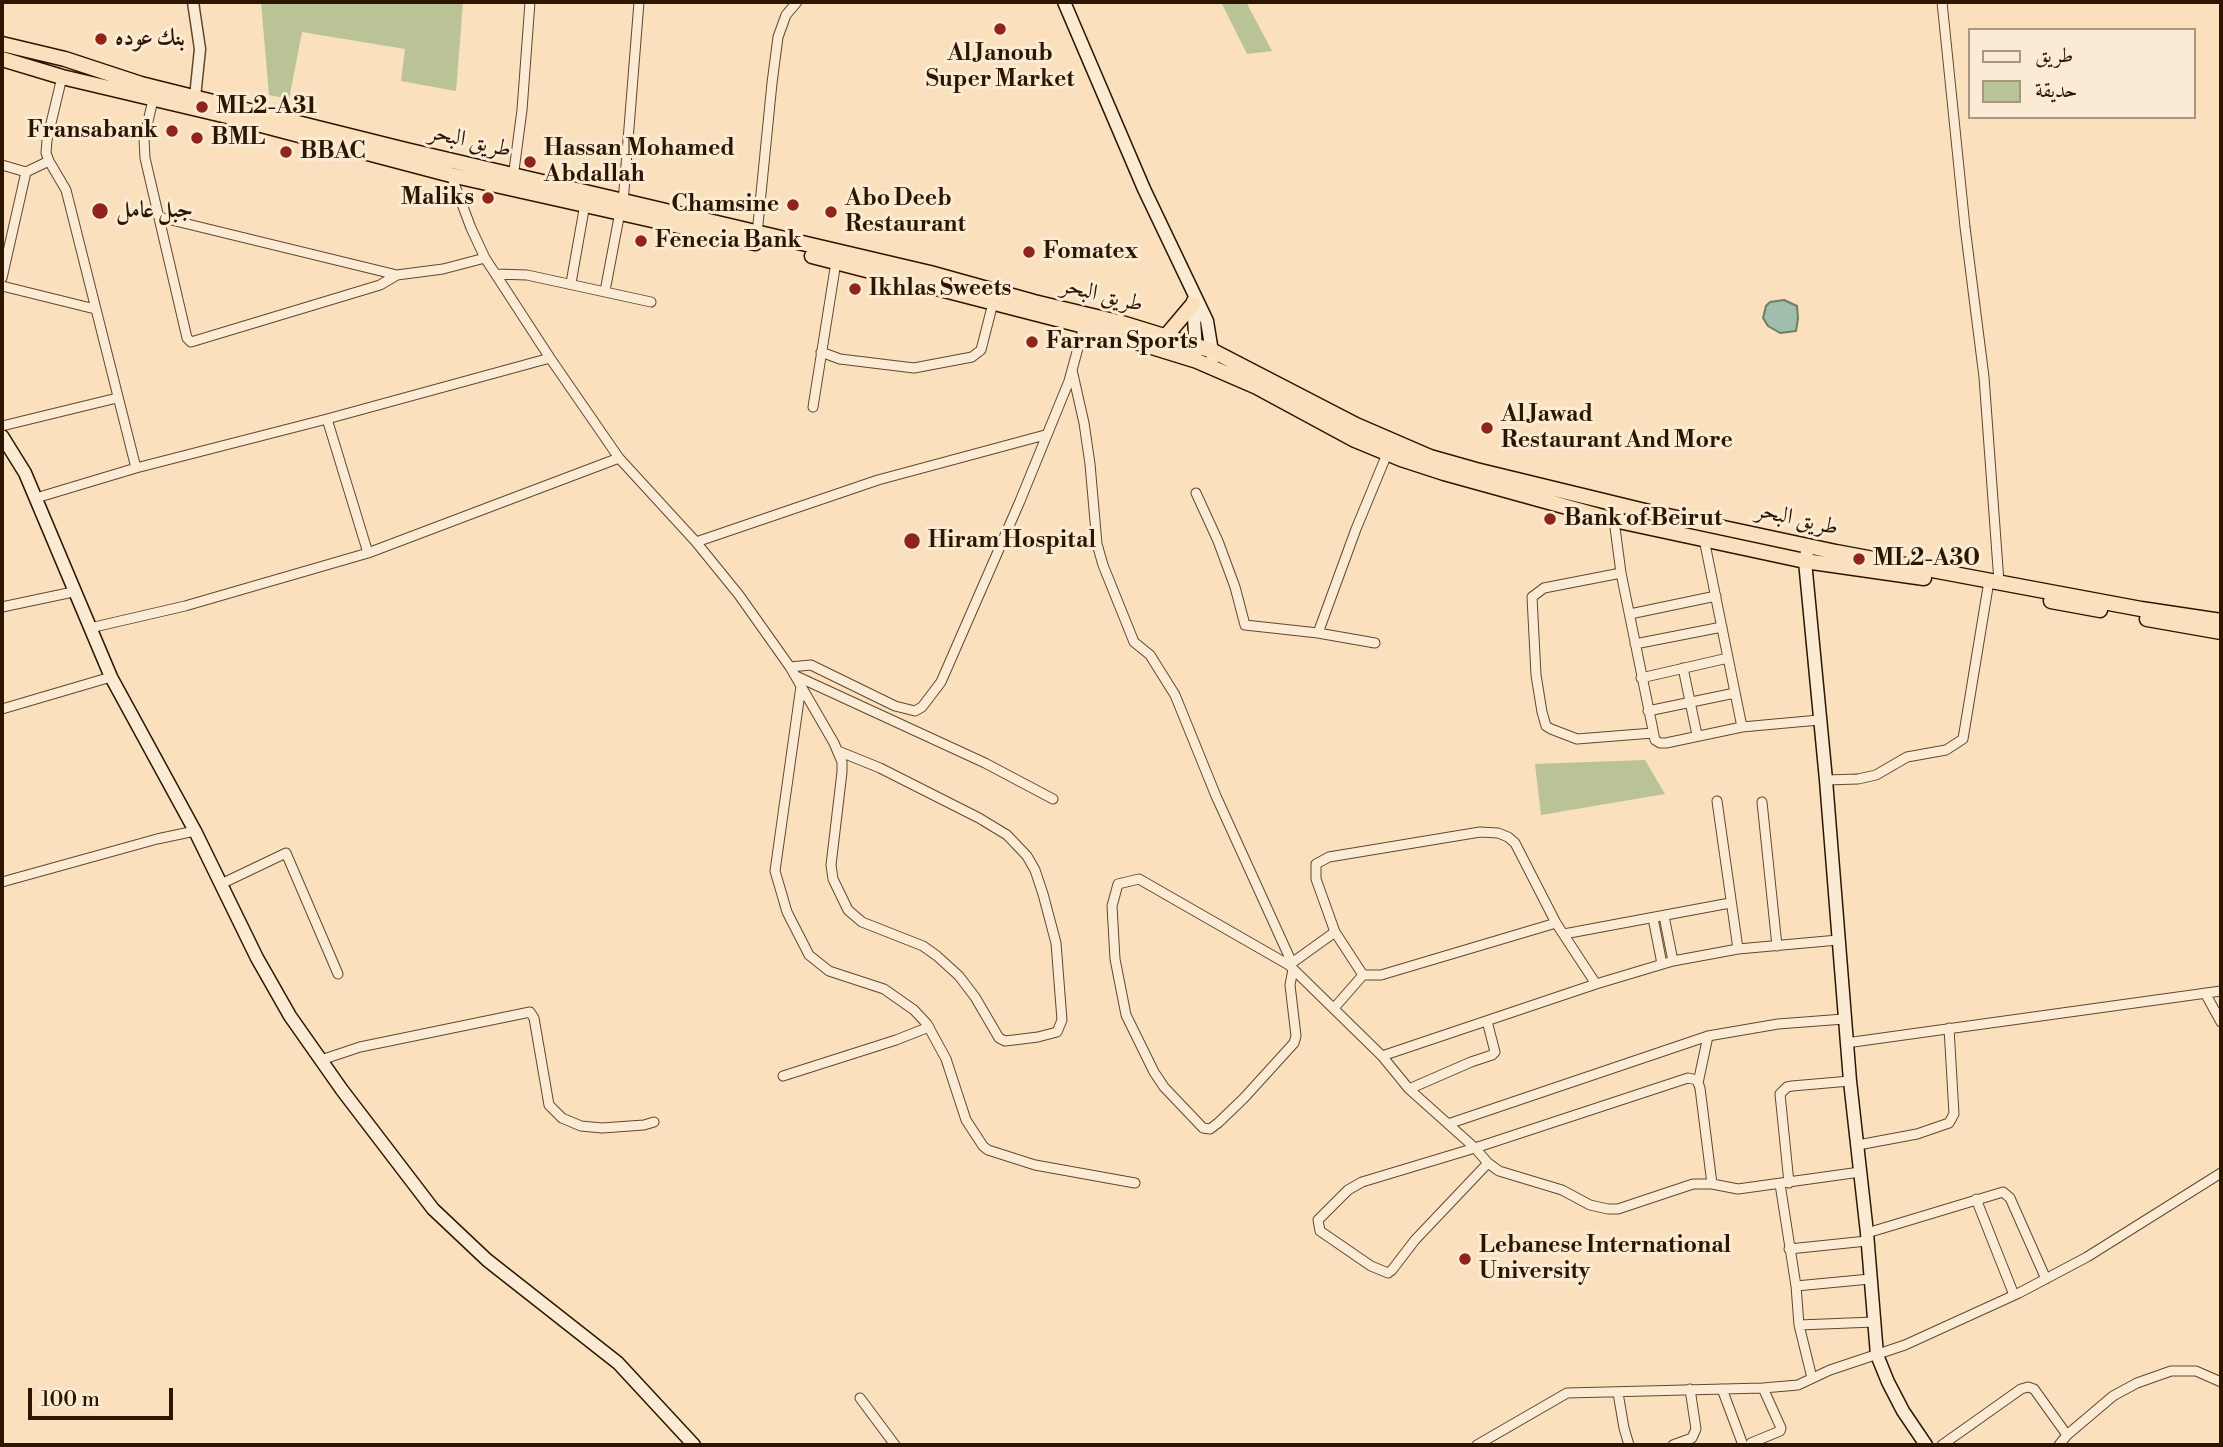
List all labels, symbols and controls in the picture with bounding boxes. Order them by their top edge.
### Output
marker: Al Janoub Super Market [992,21,1008,37]
place label: بنك عوده [115,25,185,53]
legend [1968,28,2195,119]
marker: بنك عوده [93,31,109,47]
place label: Al Janoub Super Market [926,40,1074,94]
text: طريق [2035,43,2073,69]
text: حديقة [2035,78,2078,104]
place label: ML2-A31 [216,93,317,121]
marker: ML2-A31 [194,99,210,115]
place label: Fransabank [27,117,158,145]
street label: طريق البحر [426,119,514,165]
marker: Fransabank [164,123,180,139]
place label: BML [211,124,265,152]
marker: BML [189,130,205,146]
place label: Hassan Mohamed Abdallah [544,135,735,189]
place label: BBAC [300,138,366,166]
marker: BBAC [278,144,294,160]
marker: Hassan Mohamed Abdallah [522,154,538,170]
place label: Maliks [401,184,474,212]
place label: Abo Deeb Restaurant [845,185,966,239]
marker: Maliks [480,190,496,206]
place label: Chamsine [671,191,779,219]
place label: جبل عامل [116,197,193,225]
marker: Chamsine [785,197,801,213]
marker: جبل عامل [90,201,110,221]
marker: Abo Deeb Restaurant [823,204,839,220]
place label: Fenecia Bank [655,227,802,255]
marker: Fenecia Bank [633,233,649,249]
place label: Fomatex [1043,238,1138,266]
marker: Fomatex [1021,244,1037,260]
street label: طريق البحر [1058,273,1146,319]
place label: Ikhlas Sweets [869,275,1011,303]
marker: Ikhlas Sweets [847,281,863,297]
place label: Farran Sports [1046,328,1198,356]
marker: Farran Sports [1024,334,1040,350]
place label: Al Jawad Restaurant And More [1501,401,1733,455]
marker: Al Jawad Restaurant And More [1479,420,1495,436]
street label: طريق البحر [1753,497,1841,543]
place label: Bank of Beirut [1564,505,1722,533]
marker: Bank of Beirut [1542,511,1558,527]
place label: Hiram Hospital [928,527,1096,555]
marker: Hiram Hospital [902,531,922,551]
place label: ML2-A30 [1873,545,1980,573]
marker: ML2-A30 [1851,551,1867,567]
place label: Lebanese International University [1479,1232,1731,1286]
marker: Lebanese International University [1457,1251,1473,1267]
scale bar [32,1374,177,1418]
text: 100 m [41,1387,100,1413]

